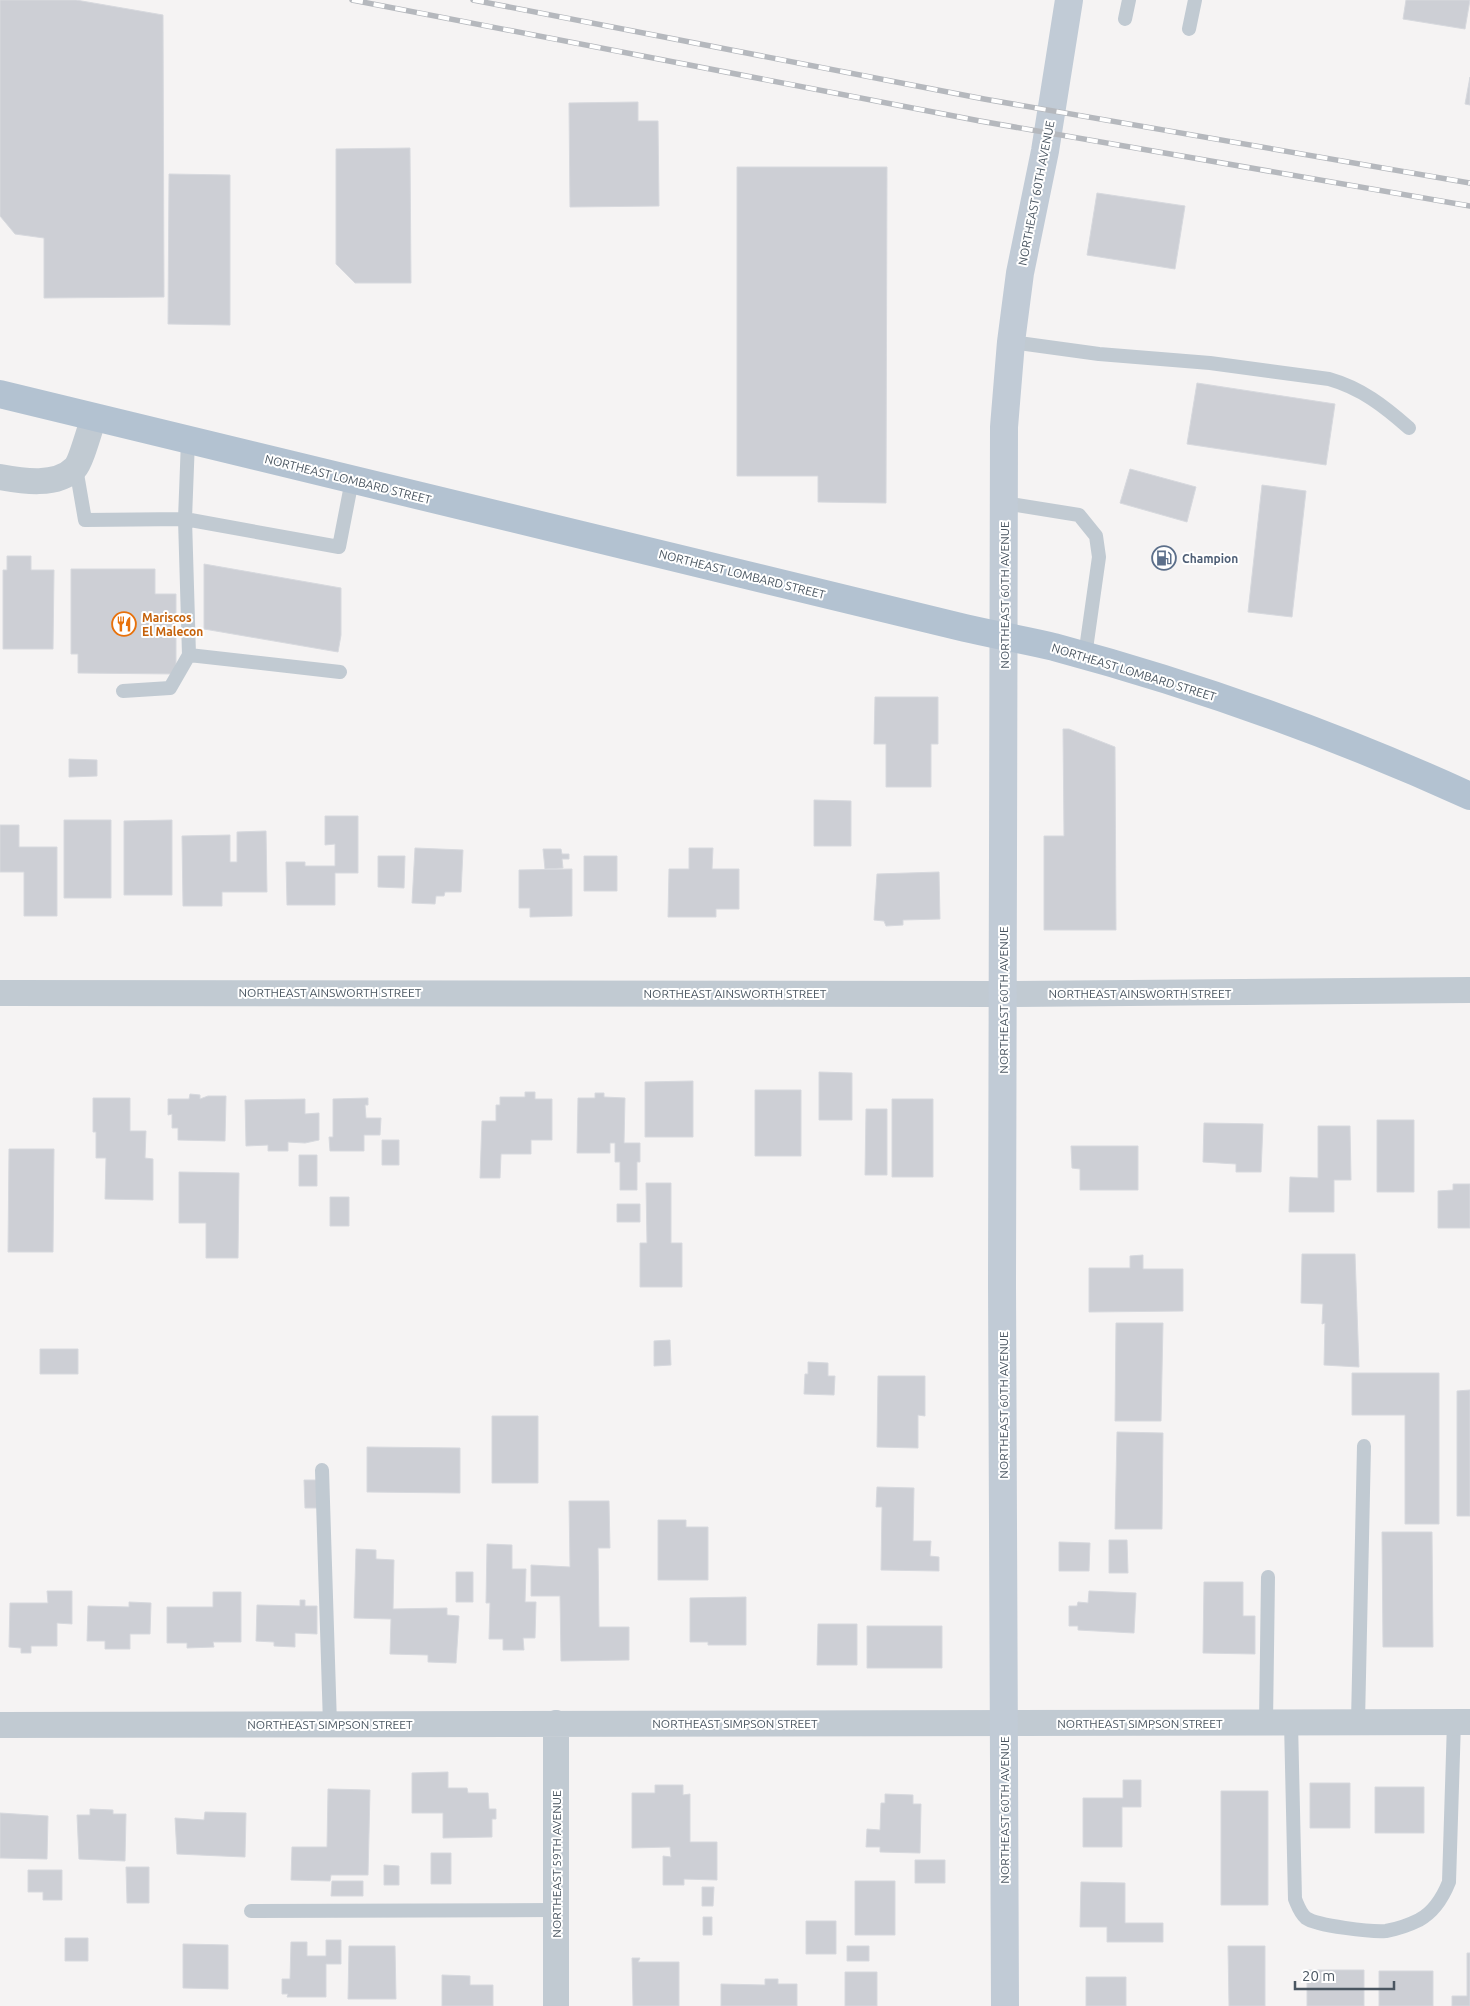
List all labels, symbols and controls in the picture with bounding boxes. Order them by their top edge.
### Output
street label: NORTHEAST 60TH AVENUE [1016,119,1056,267]
street label: NORTHEAST LOMBARD STREET [263,452,433,506]
street label: NORTHEAST 60TH AVENUE [998,521,1011,669]
fuel station icon: Champion [1151,545,1177,571]
street label: NORTHEAST LOMBARD STREET [657,547,827,601]
place label: Champion [1182,552,1238,565]
restaurant icon: Mariscos El Malecon [111,611,137,637]
place label: Mariscos El Malecon [142,611,203,638]
street label: NORTHEAST LOMBARD STREET [1050,641,1218,703]
street label: NORTHEAST 60TH AVENUE [997,926,1010,1074]
street label: NORTHEAST AINSWORTH STREET [239,986,422,999]
street label: NORTHEAST AINSWORTH STREET [644,987,827,1000]
street label: NORTHEAST AINSWORTH STREET [1049,987,1232,1000]
street label: NORTHEAST 60TH AVENUE [997,1331,1010,1479]
street label: NORTHEAST SIMPSON STREET [652,1717,818,1730]
street label: NORTHEAST SIMPSON STREET [1057,1717,1223,1730]
street label: NORTHEAST SIMPSON STREET [247,1718,413,1731]
street label: NORTHEAST 60TH AVENUE [998,1736,1011,1884]
street label: NORTHEAST 59TH AVENUE [550,1790,563,1938]
scale bar [1295,1958,1394,1990]
text: 20 m [1302,1967,1335,1984]

